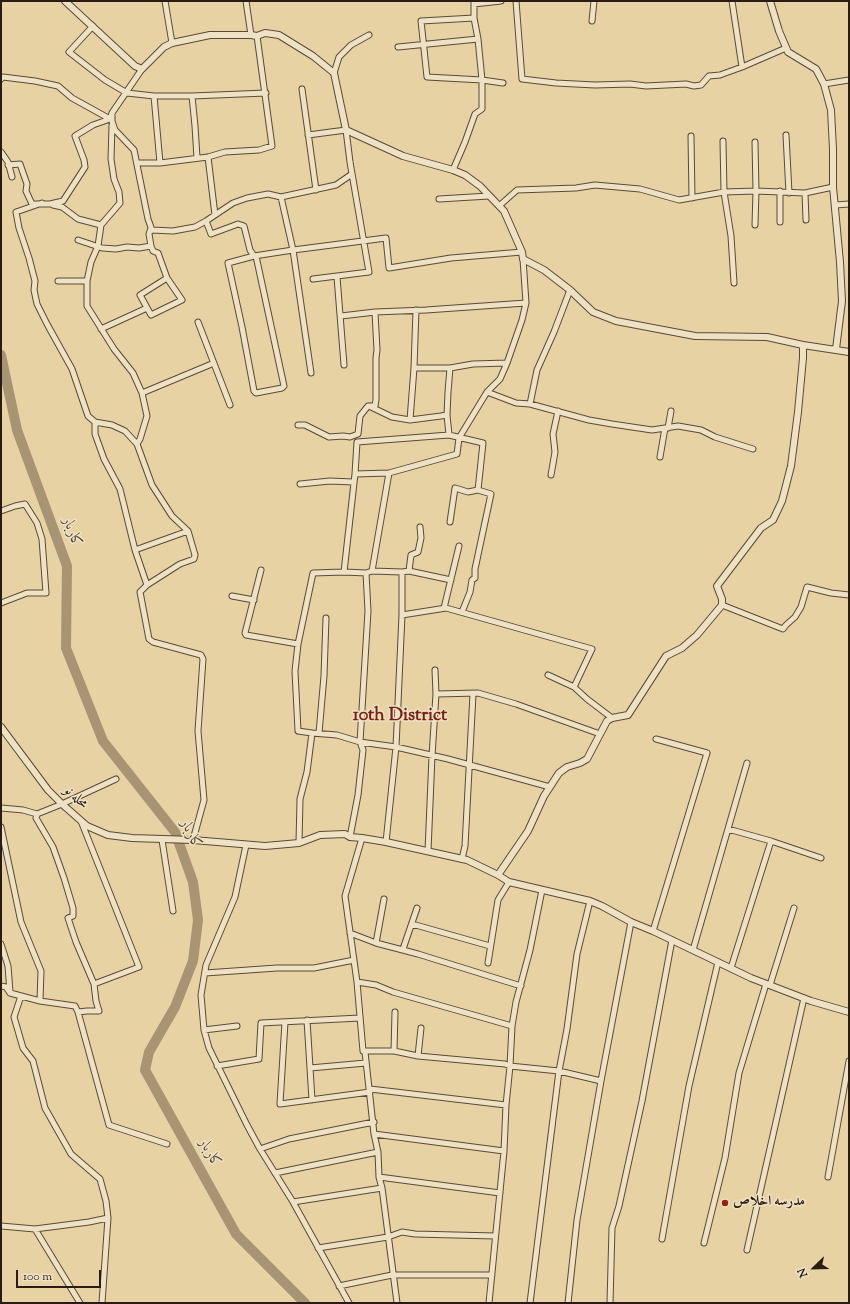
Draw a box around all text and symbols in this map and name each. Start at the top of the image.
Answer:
water label: کاربار [57,515,85,551]
district label: 10th District [353,706,447,728]
street label: محله نو [59,783,91,813]
water label: کاربار [175,817,205,853]
water label: کاربار [194,1136,224,1172]
place label: مدرسه اخلاص [733,1195,805,1211]
marker: مدرسه اخلاص [720,1198,730,1208]
north arrow [794,1248,834,1288]
scale bar [18,1262,103,1288]
text: N [794,1266,812,1280]
text: 100 m [23,1268,52,1286]

